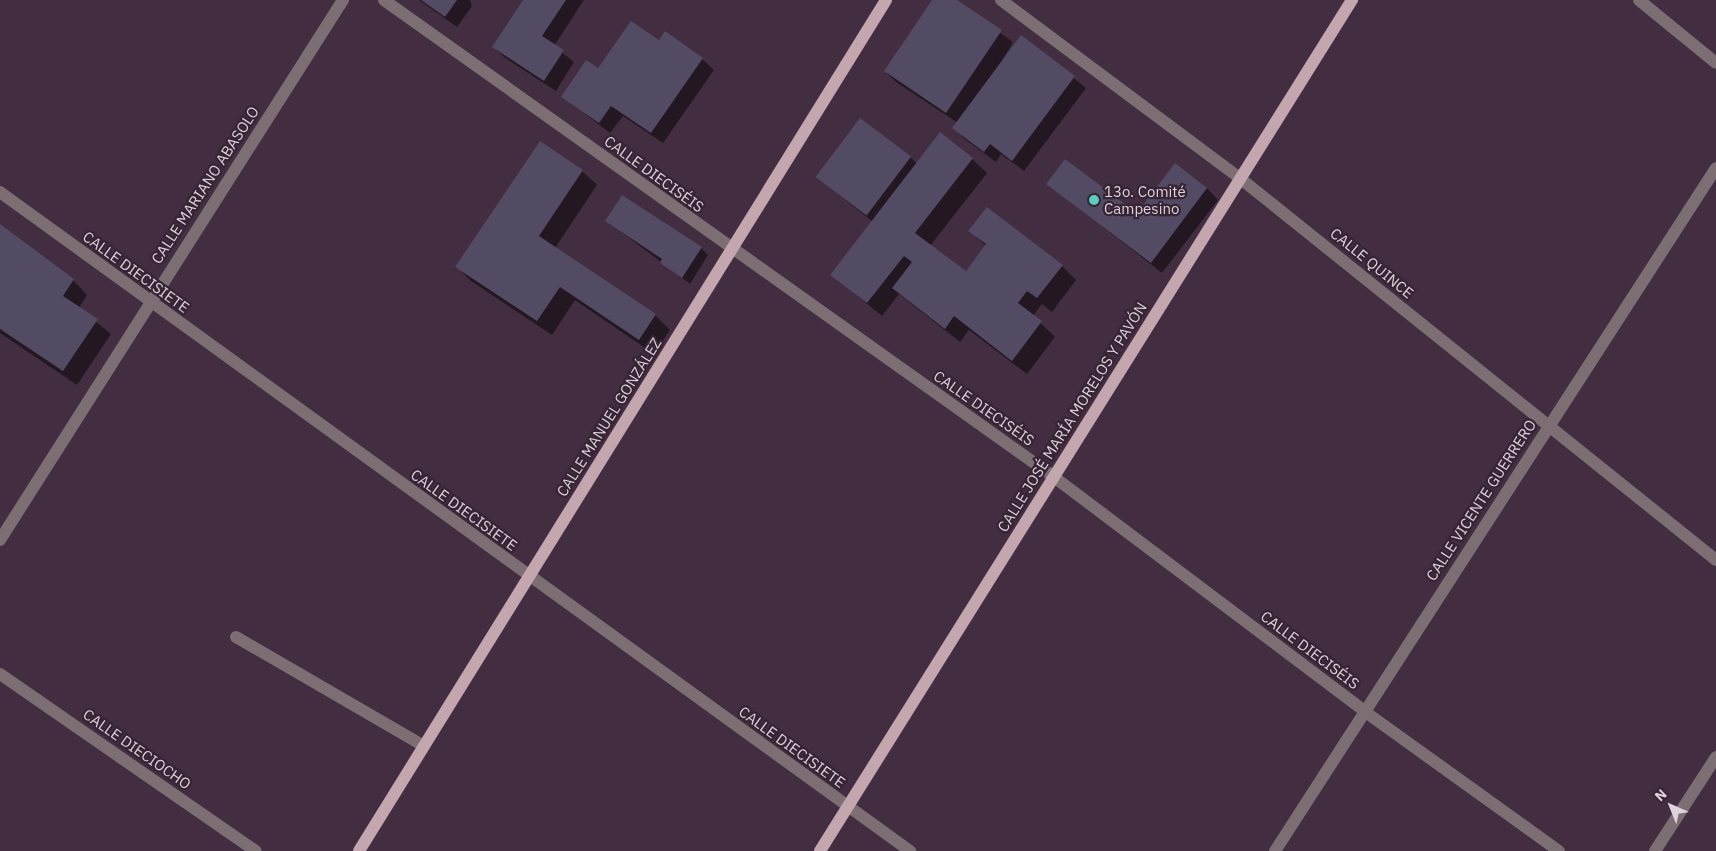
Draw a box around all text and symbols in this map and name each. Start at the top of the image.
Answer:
street label: CALLE MARIANO ABASOLO [147,103,263,267]
street label: CALLE DIECISÉIS [601,132,707,216]
place label: 13o. Comité Campesino [1104,182,1186,217]
marker: 13o. Comité Campesino [1088,194,1100,206]
street label: CALLE QUINCE [1327,224,1417,302]
street label: CALLE DIECISIETE [79,227,193,317]
street label: CALLE JOSÉ MARÍA MORELOS Y PAVÓN [994,299,1150,535]
street label: CALLE MANUEL GONZÁLEZ [553,334,665,500]
street label: CALLE DIECISÉIS [930,367,1038,449]
street label: CALLE VICENTE GUERRERO [1422,416,1540,584]
street label: CALLE DIECISIETE [407,465,521,555]
street label: CALLE DIECISÉIS [1257,607,1363,693]
street label: CALLE DIECISIETE [735,702,849,792]
street label: CALLE DIECIOCHO [80,705,194,793]
north arrow [1646,781,1696,831]
text: N [1651,785,1670,805]

